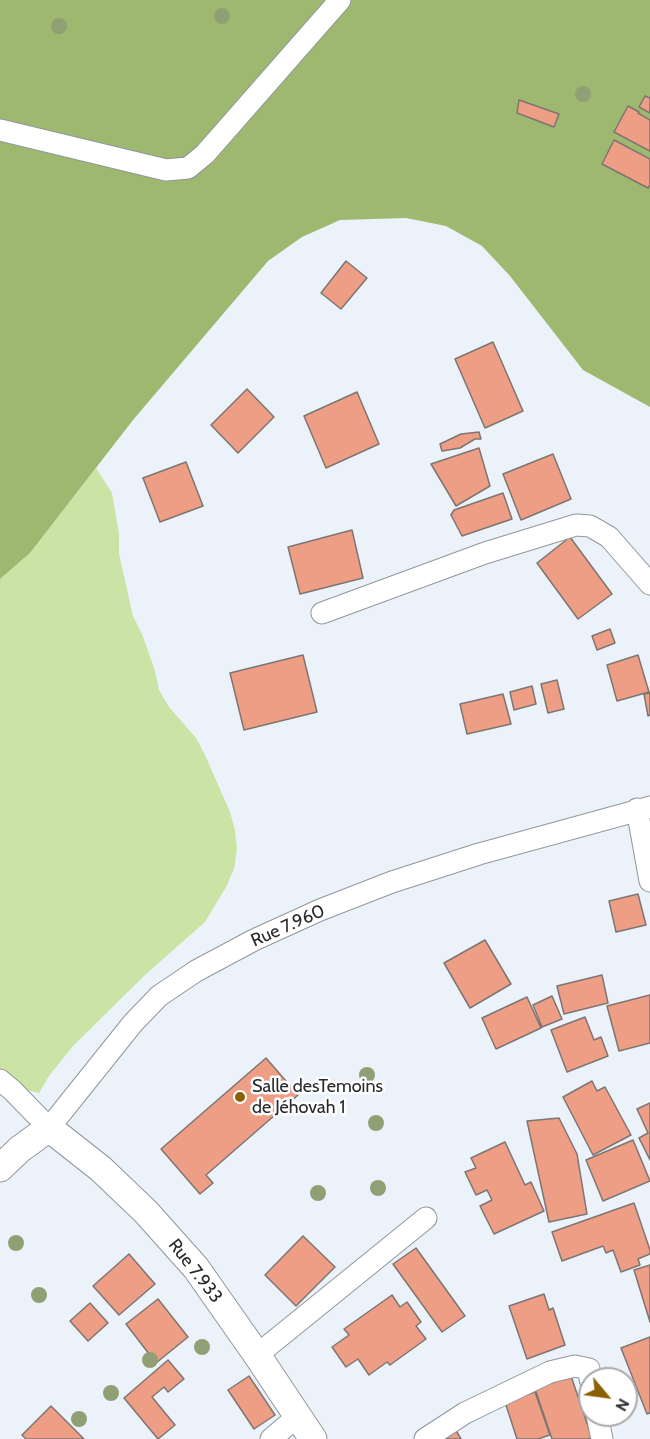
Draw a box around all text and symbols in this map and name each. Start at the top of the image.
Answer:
street label: Rue 7.960 [248,900,328,952]
place label: Salle desTemoins de Jéhovah 1 [252,1076,383,1118]
marker: Salle desTemoins de Jéhovah 1 [233,1090,247,1104]
street label: Rue 7.933 [163,1235,227,1307]
north arrow [578,1367,638,1427]
text: N [611,1395,633,1415]

